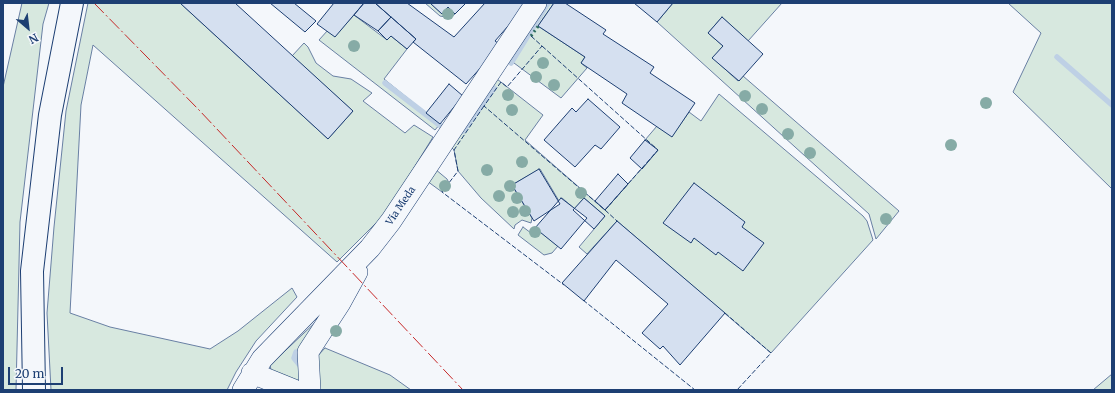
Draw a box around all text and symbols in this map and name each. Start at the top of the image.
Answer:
north arrow [8,8,48,48]
text: N [27,30,41,47]
street label: Via Meda [384,184,418,228]
scale bar [10,359,65,385]
text: 20 m [15,366,44,381]

